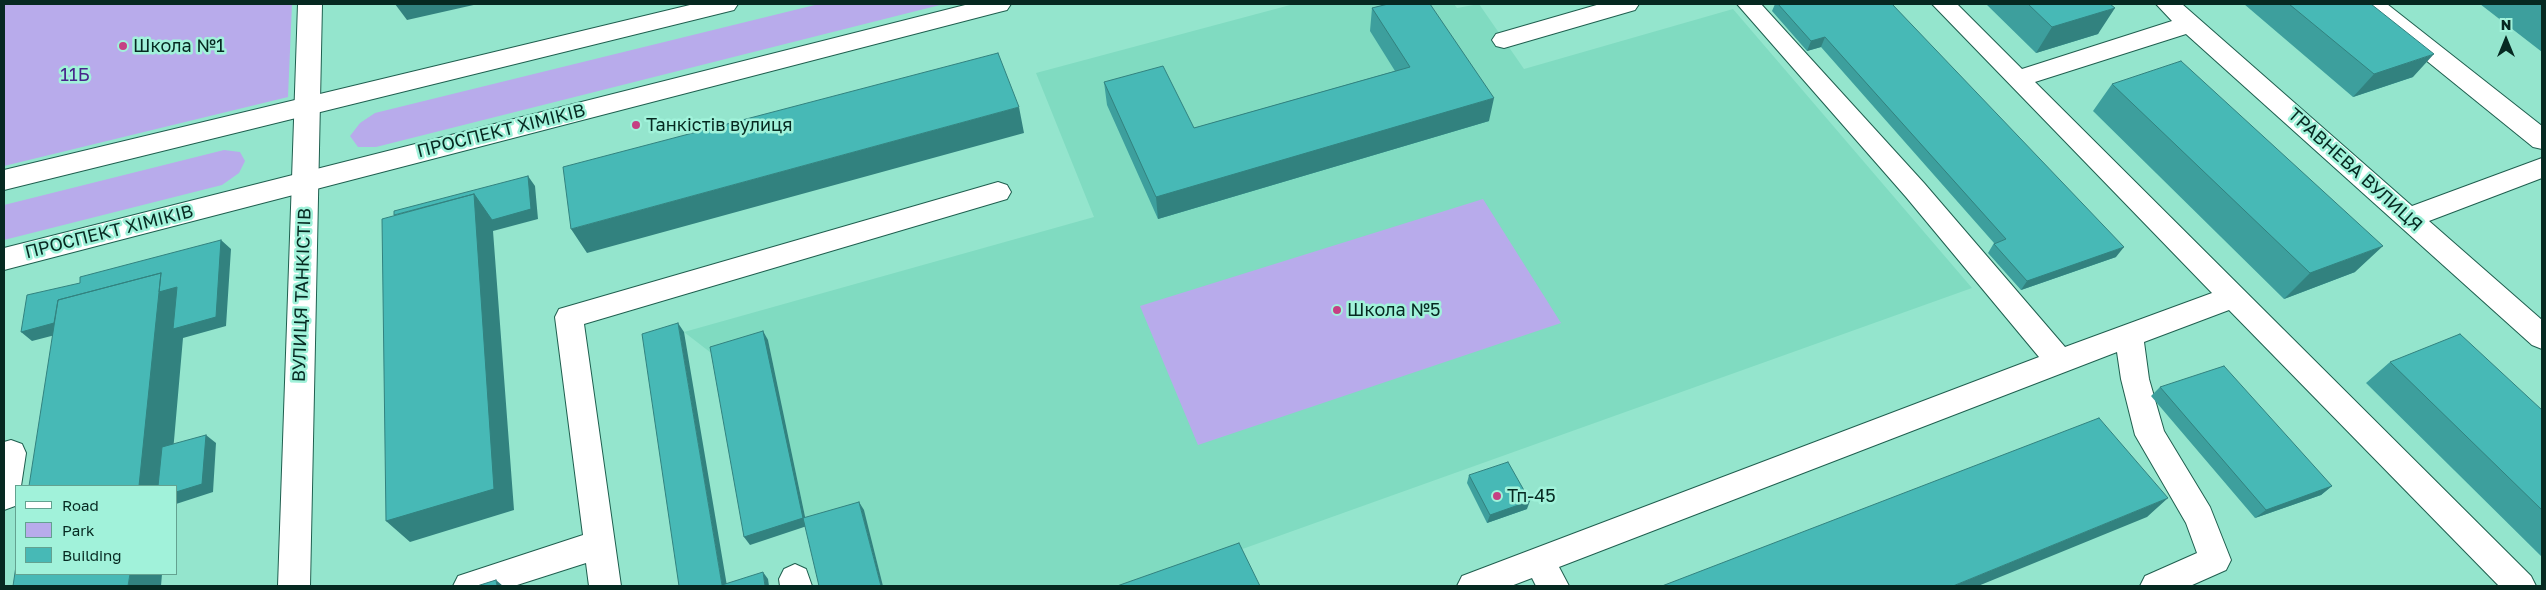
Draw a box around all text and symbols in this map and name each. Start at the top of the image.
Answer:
north arrow [2481,15,2531,65]
text: N [2501,16,2511,33]
place label: Школа №1 [133,35,225,57]
marker: Школа №1 [117,40,129,52]
park label: 11Б [60,64,90,86]
street label: ПРОСПЕКТ ХІМІКІВ [415,100,587,162]
street label: ТРАВНЕВА ВУЛИЦЯ [2283,104,2427,236]
place label: Танкістів вулиця [646,114,793,136]
marker: Танкістів вулиця [630,119,642,131]
street label: ПРОСПЕКТ ХІМІКІВ [23,201,195,263]
street label: ВУЛИЦЯ ТАНКІСТІВ [288,208,316,382]
place label: Школа №5 [1347,299,1440,321]
marker: Школа №5 [1331,304,1343,316]
legend [15,485,178,575]
place label: Тп-45 [1507,485,1556,507]
marker: Тп-45 [1491,490,1503,502]
text: Road [62,496,99,514]
text: Park [62,521,94,539]
text: Building [62,546,122,564]

